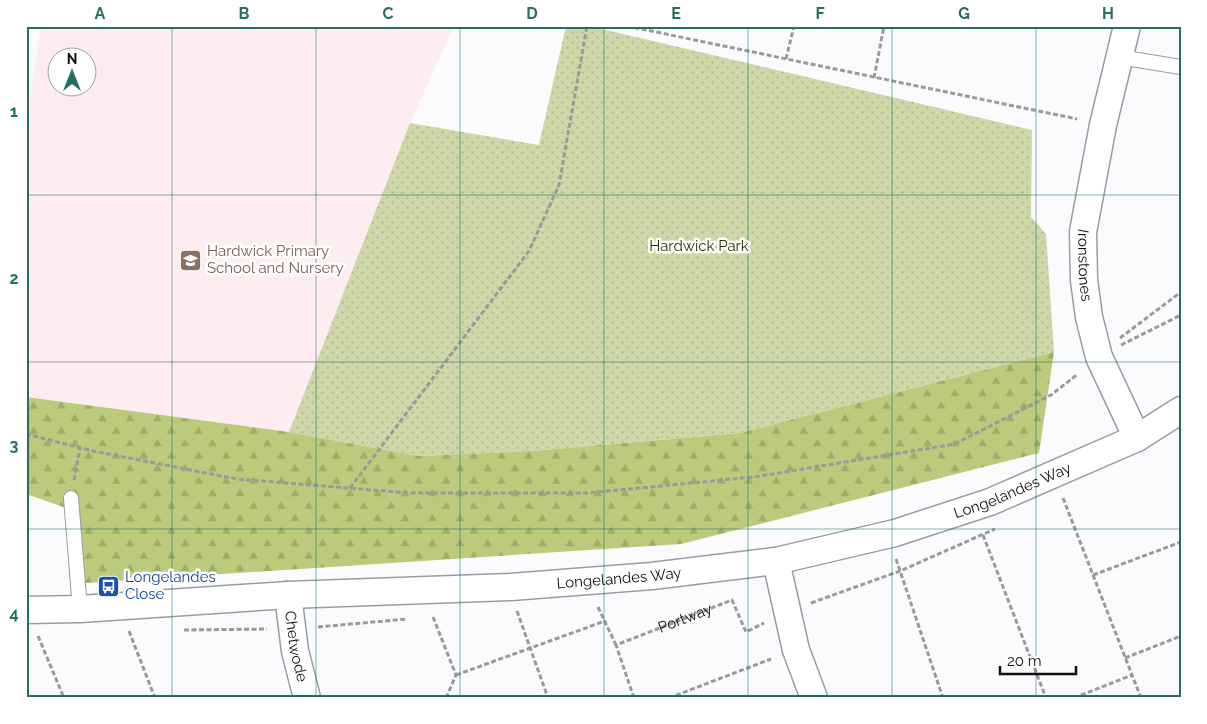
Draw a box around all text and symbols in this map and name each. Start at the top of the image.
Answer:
text: A [95,4,106,23]
text: B [239,4,250,23]
text: C [383,4,394,23]
text: D [526,4,538,23]
text: E [671,4,681,23]
text: F [815,4,825,23]
text: G [958,4,970,23]
text: H [1102,4,1114,23]
north arrow [48,48,98,98]
text: N [67,51,77,67]
text: 1 [10,102,18,121]
street label: Ironstones [1074,227,1096,302]
park label: Hardwick Park [649,237,749,255]
place label: Hardwick Primary School and Nursery [207,242,344,277]
school or university icon: Hardwick Primary School and Nursery [179,248,203,272]
text: 2 [9,269,19,288]
text: 3 [10,436,19,455]
street label: Longelandes Way [951,459,1074,522]
street label: Longelandes Way [556,564,682,592]
place label: Longelandes Close [125,568,216,603]
bus stop icon: Longelandes Close [97,574,121,598]
street label: Portway [655,600,715,637]
text: 4 [9,604,19,623]
street label: Chetwode [281,610,312,684]
scale bar [1000,644,1076,676]
text: 20 m [1007,652,1042,670]

